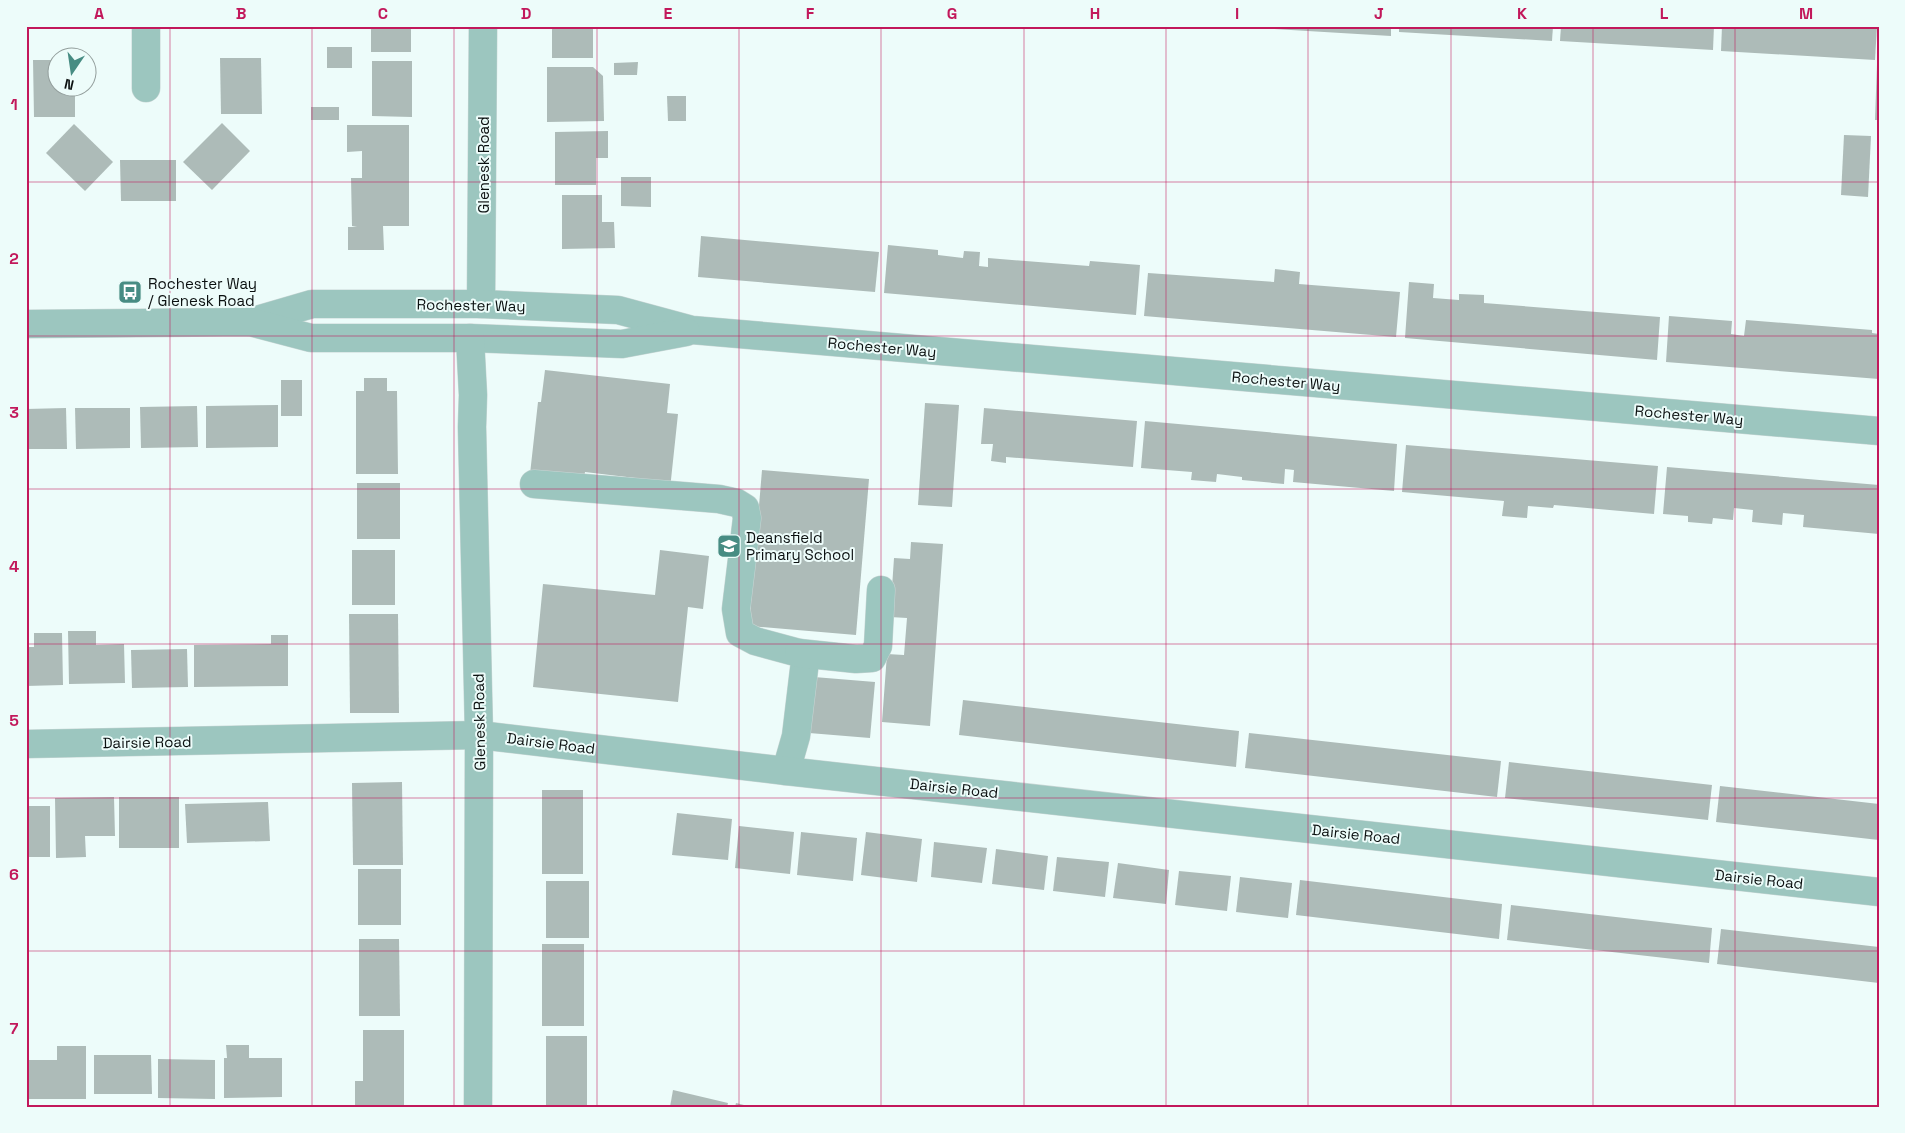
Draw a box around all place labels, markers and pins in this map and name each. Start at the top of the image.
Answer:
place label: Rochester Way / Glenesk Road [148,274,257,310]
bus stop icon: Rochester Way / Glenesk Road [117,279,143,305]
place label: Deansfield Primary School [746,528,854,564]
school or university icon: Deansfield Primary School [716,533,742,559]

